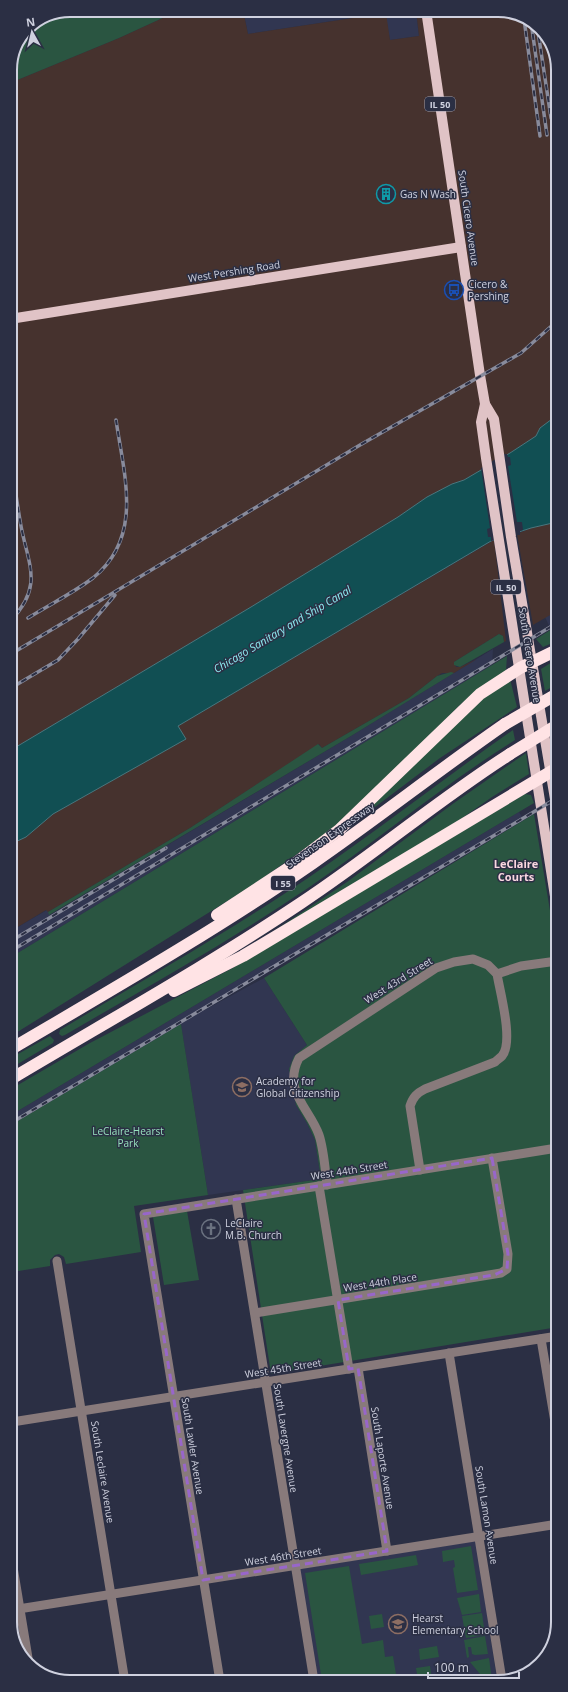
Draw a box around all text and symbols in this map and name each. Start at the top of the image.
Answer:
north arrow [12,12,52,52]
text: N [25,14,36,30]
road number: IL 50 [425,97,455,111]
street label: South Cicero Avenue [455,169,483,267]
building icon: Gas N Wash [375,183,397,205]
place label: Gas N Wash [400,187,456,201]
street label: West Pershing Road [187,257,281,285]
place label: Cicero & Pershing [468,277,509,303]
bus stop icon: Cicero & Pershing [443,279,465,301]
road number: IL 50 [491,580,521,594]
water label: Chicago Sanitary and Ship Canal [210,582,354,676]
street label: South Cicero Avenue [516,606,545,704]
street label: Stevenson Expressway [283,798,378,871]
district label: LeClaire Courts [494,856,539,884]
road number: I 55 [271,876,295,890]
street label: West 43rd Street [361,953,435,1007]
place label: Academy for Global Citizenship [256,1074,340,1100]
school or university icon: Academy for Global Citizenship [231,1076,253,1098]
park label: LeClaire-Hearst Park [92,1124,164,1150]
street label: West 44th Street [310,1157,389,1183]
place label: LeClaire M.B. Church [225,1216,282,1242]
church icon: LeClaire M.B. Church [200,1218,222,1240]
street label: West 44th Place [342,1269,418,1295]
street label: West 45th Street [244,1355,323,1381]
street label: South Lavergne Avenue [270,1383,302,1494]
street label: South Lawler Avenue [178,1396,208,1496]
street label: South Laporte Avenue [368,1406,398,1511]
street label: South Leclaire Avenue [88,1420,118,1524]
street label: South Lamon Avenue [472,1465,502,1566]
street label: West 46th Street [244,1543,323,1569]
place label: Hearst Elementary School [412,1611,498,1637]
school or university icon: Hearst Elementary School [387,1613,409,1635]
scale bar [428,1654,519,1680]
text: 100 m [434,1659,469,1676]

